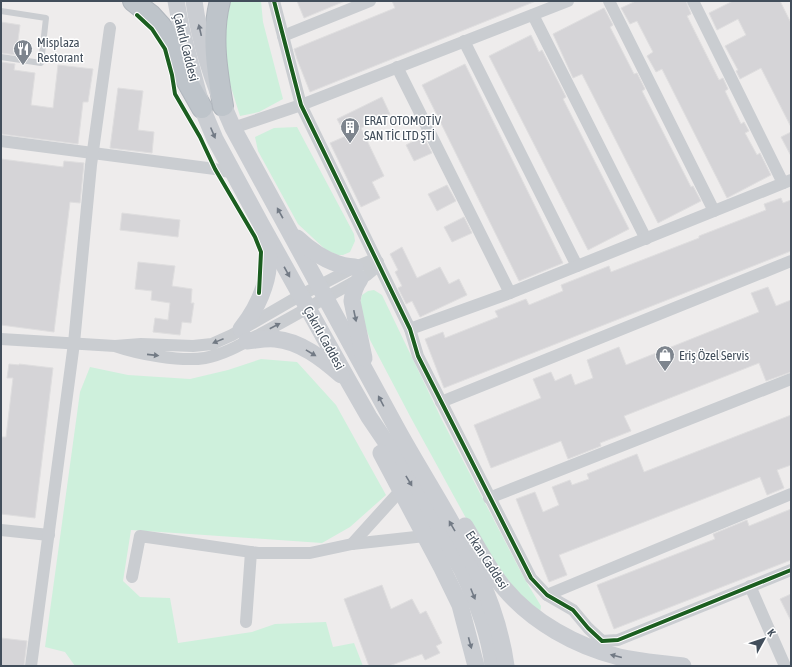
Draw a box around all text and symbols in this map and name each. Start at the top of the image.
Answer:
street label: Çakırlı Caddesi [170,11,202,83]
one-way arrow [197,24,203,36]
place label: Misplaza Restorant [37,35,84,65]
restaurant icon: Misplaza Restorant [12,38,34,66]
place label: ERAT OTOMOTİV SAN TİC LTD ŞTİ [364,113,442,143]
building icon: ERAT OTOMOTİV SAN TİC LTD ŞTİ [339,116,361,144]
one-way arrow [210,127,216,139]
one-way arrow [276,207,283,218]
one-way arrow [284,266,291,278]
street label: Çakırlı Caddesi [300,304,348,372]
one-way arrow [353,310,359,322]
one-way arrow [270,323,281,329]
one-way arrow [211,339,223,345]
shop icon: Eriş Özel Servis [654,344,676,372]
place label: Eriş Özel Servis [679,348,750,363]
one-way arrow [305,349,317,356]
one-way arrow [147,352,159,358]
one-way arrow [378,395,385,407]
one-way arrow [406,475,413,487]
one-way arrow [449,520,456,532]
street label: Erkan Caddesi [462,528,512,592]
one-way arrow [470,588,476,599]
north arrow [744,619,784,659]
text: K [765,627,778,639]
one-way arrow [467,638,473,650]
one-way arrow [610,653,622,659]

